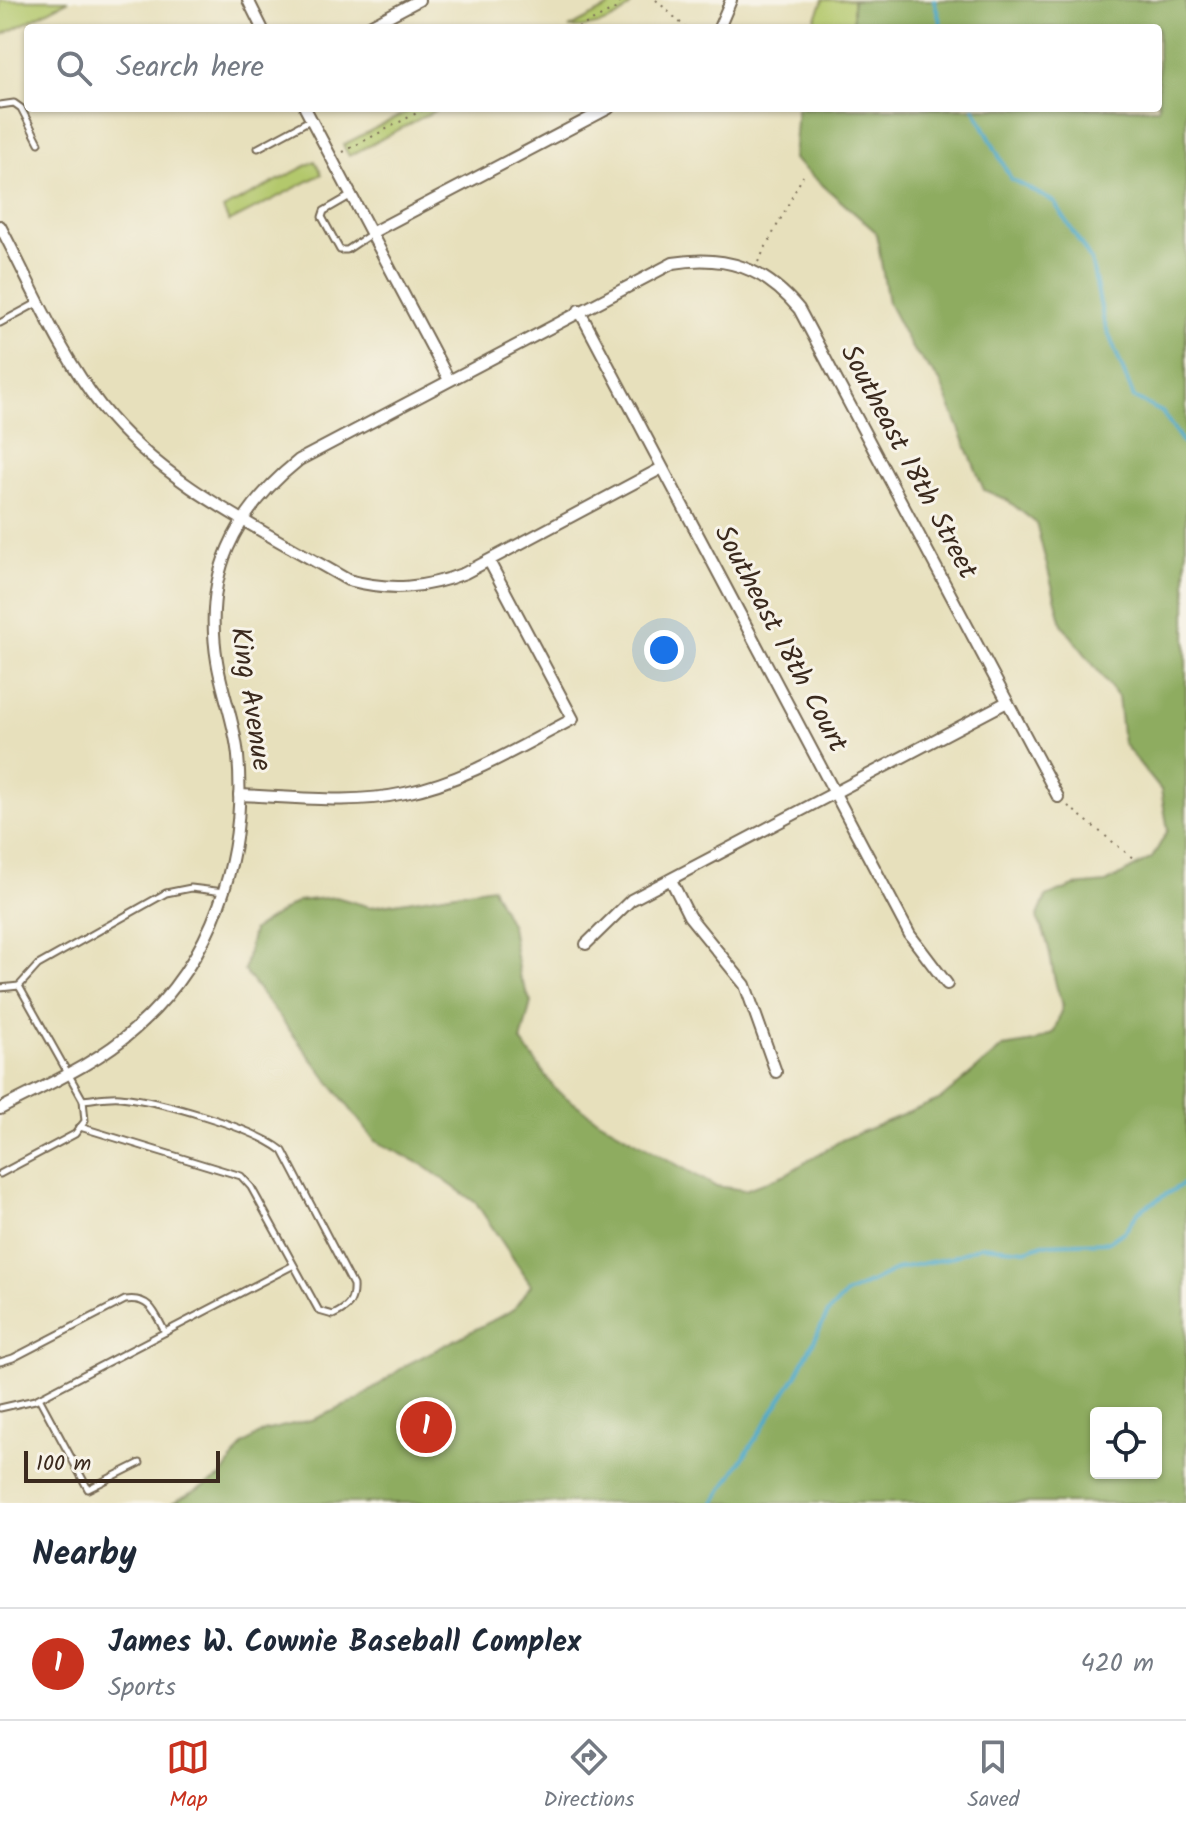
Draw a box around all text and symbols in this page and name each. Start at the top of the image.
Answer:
search box [24,24,1162,112]
text: Search here [116,44,264,92]
icon: search [52,46,96,90]
street label: Southeast 18th Street [827,337,990,589]
street label: Southeast 18th Court [701,517,860,762]
street label: King Avenue [216,624,284,775]
your location [644,630,684,670]
pin: 1 [400,1397,452,1457]
map controls [1090,1407,1162,1479]
button: locate [1090,1407,1162,1479]
scale bar [24,1447,220,1483]
text: 100 m [36,1447,91,1482]
text: Nearby [32,1528,137,1582]
text: James W. Cownie Baseball Complex [108,1619,581,1667]
text: 1 [54,1643,62,1685]
text: 420 m [1080,1643,1154,1685]
text: Sports [108,1667,176,1709]
tab: Map [166,1735,210,1818]
tab: Directions [543,1735,635,1818]
tab: Saved [967,1735,1020,1818]

